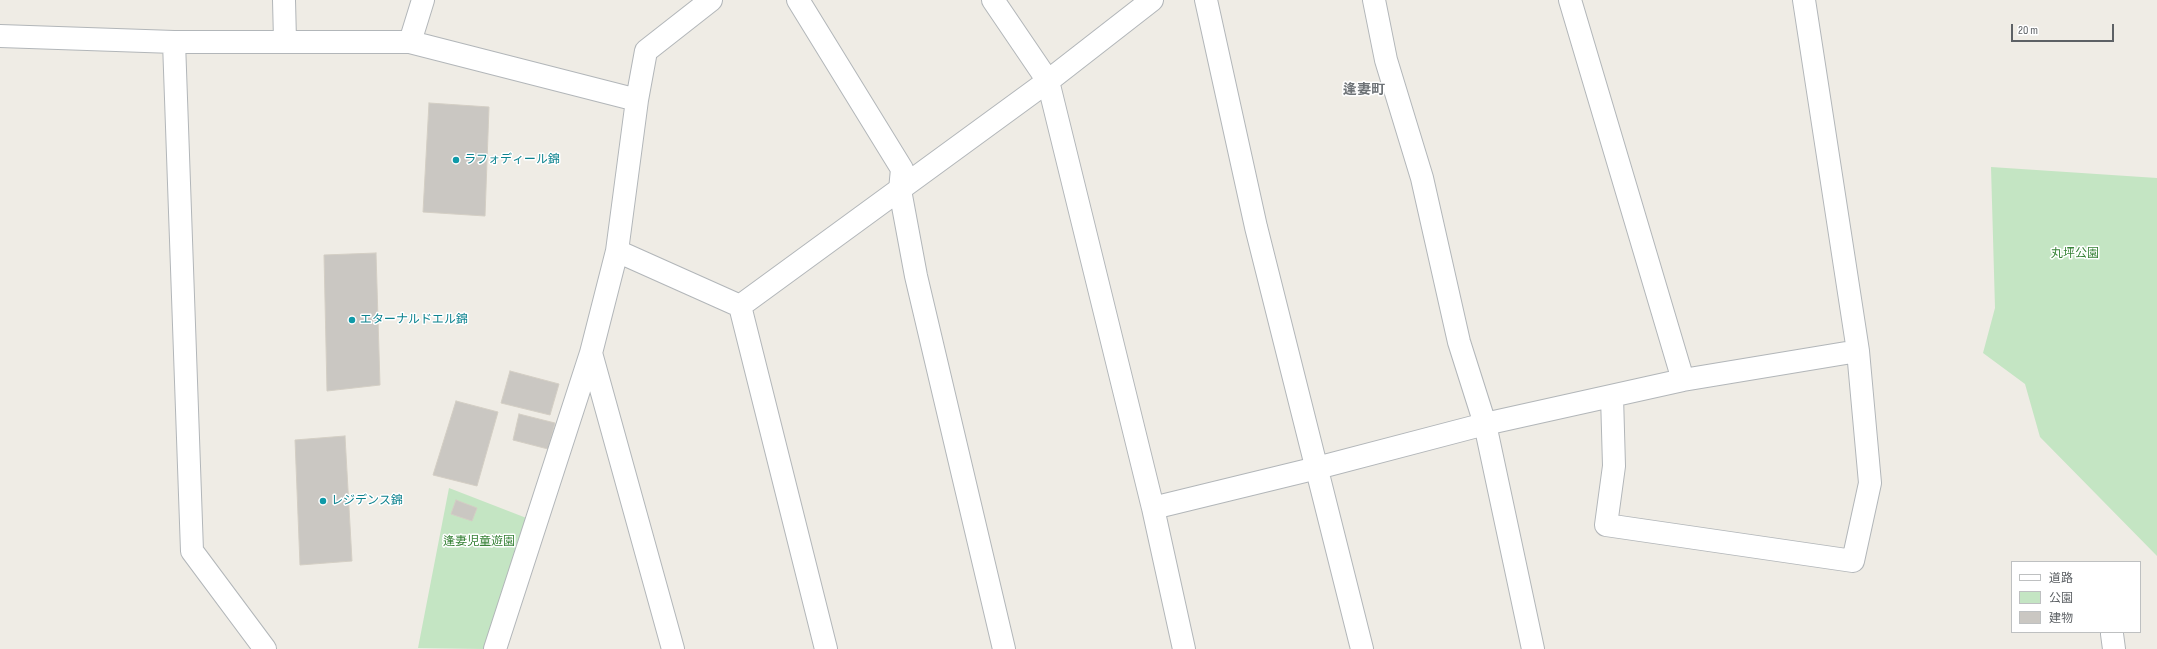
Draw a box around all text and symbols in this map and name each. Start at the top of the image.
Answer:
scale bar [2013,16,2116,42]
text: 20 m [2018,23,2038,38]
district label: 逢妻町 [1343,82,1385,98]
place label: ラフォディール錦 [464,153,560,167]
marker: ラフォディール錦 [451,155,461,165]
park label: 丸坪公園 [2051,247,2099,261]
place label: エターナルドエル錦 [360,313,468,327]
marker: エターナルドエル錦 [347,315,357,325]
place label: レジデンス錦 [331,494,403,508]
marker: レジデンス錦 [318,496,328,506]
park label: 逢妻児童遊園 [443,535,515,549]
legend [2011,561,2141,633]
text: 道路 [2049,571,2073,586]
text: 公園 [2049,591,2073,606]
text: 建物 [2049,611,2073,626]

